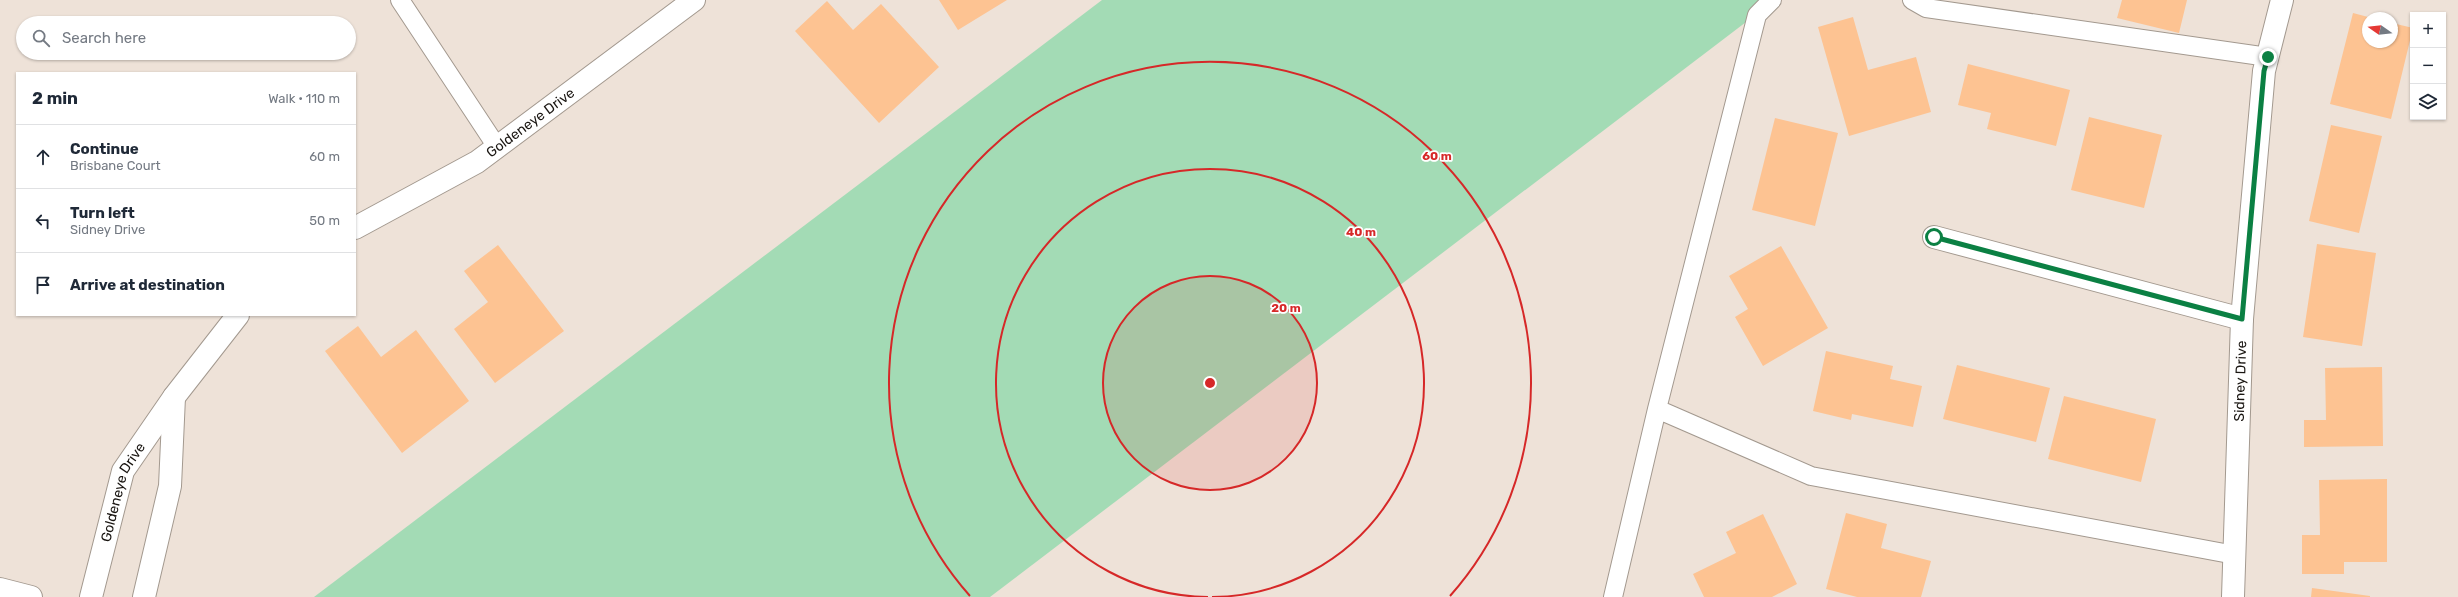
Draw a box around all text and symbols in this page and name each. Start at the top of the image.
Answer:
north arrow [2362,12,2398,48]
map controls [2410,12,2446,120]
button: + [2410,12,2446,48]
search box [16,16,356,60]
icon: search [30,27,52,49]
text: Search here [62,29,146,47]
route end [2259,48,2277,66]
button: − [2410,48,2446,84]
street label: Goldeneye Drive [483,84,578,161]
button: layers [2410,84,2446,120]
text: 2 min [32,88,78,108]
text: Walk · 110 m [268,91,340,106]
text: Continue [70,140,139,158]
icon: ahead [32,146,54,168]
text: 60 m [309,149,340,164]
text: 60 m [1422,149,1452,163]
text: Brisbane Court [70,158,161,173]
text: Turn left [70,204,135,222]
icon: left [32,210,54,232]
text: 50 m [309,213,340,228]
text: Sidney Drive [70,222,145,237]
text: 40 m [1346,225,1376,239]
route start [1925,228,1943,246]
icon: arrive [32,274,54,296]
text: Arrive at destination [70,276,225,294]
text: 20 m [1271,301,1301,315]
street label: Sidney Drive [2231,340,2250,422]
centre of rings [1203,376,1217,390]
street label: Goldeneye Drive [97,439,149,544]

